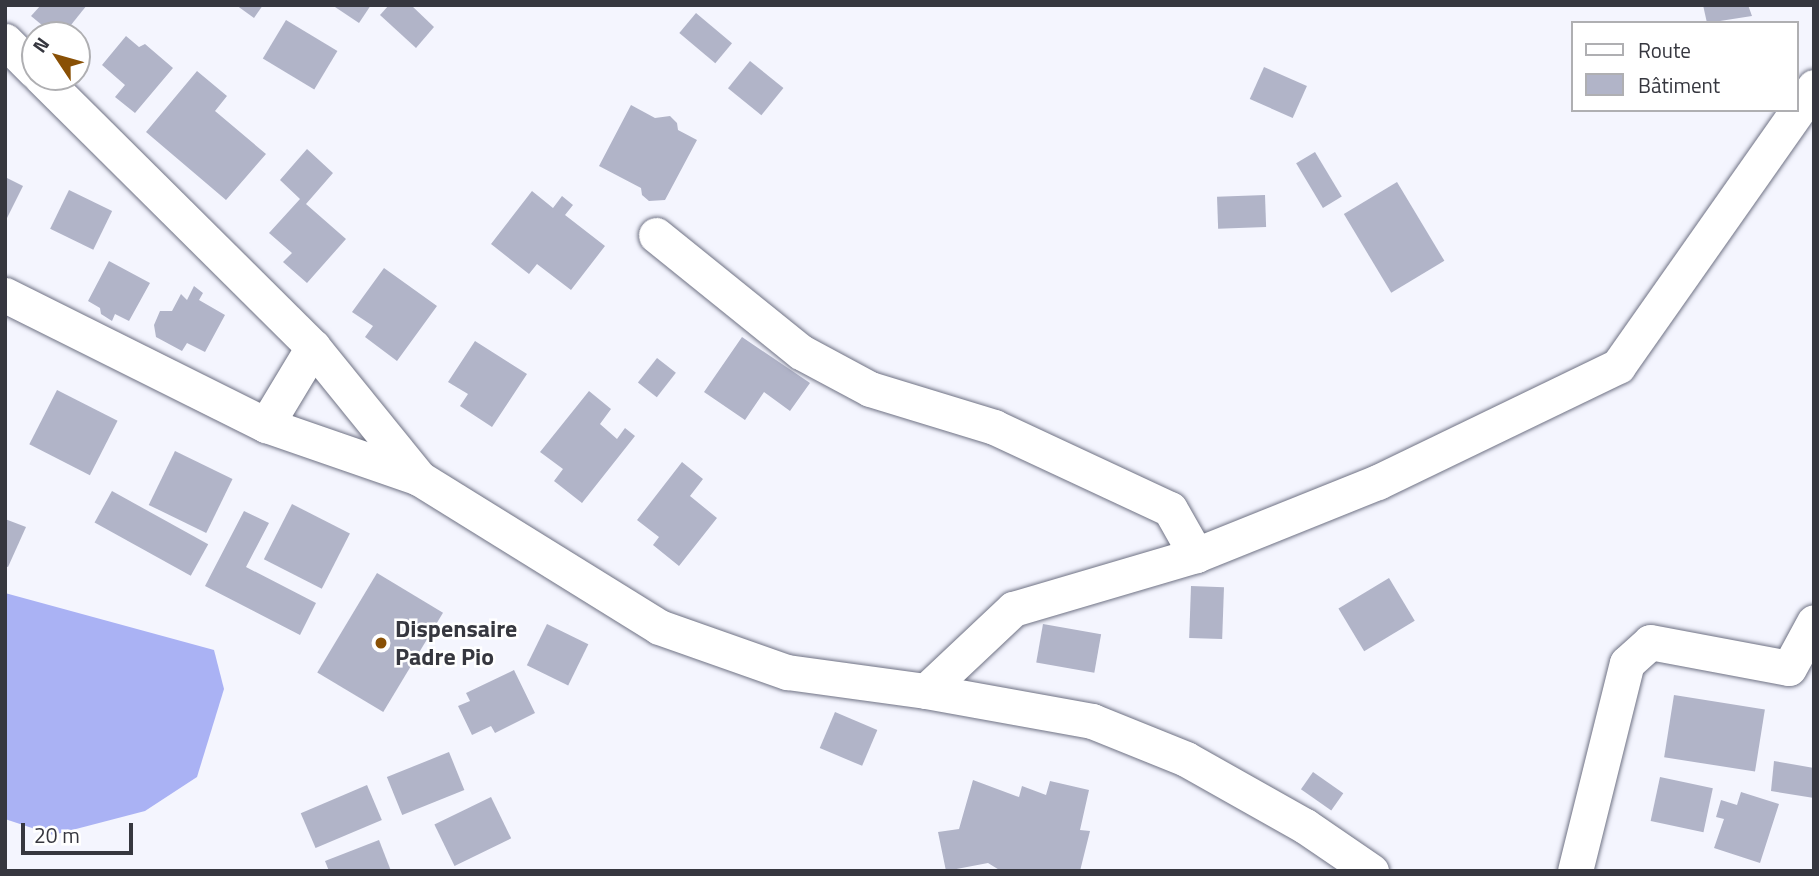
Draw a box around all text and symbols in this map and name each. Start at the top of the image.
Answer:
north arrow [21,21,91,91]
legend [1570,21,1798,112]
text: N [25,31,56,58]
text: Route [1638,34,1691,66]
text: Bâtiment [1638,69,1720,101]
place label: Dispensaire Padre Pio [395,615,517,671]
marker: Dispensaire Padre Pio [373,635,389,651]
scale bar [24,810,136,854]
text: 20 m [34,819,80,851]

